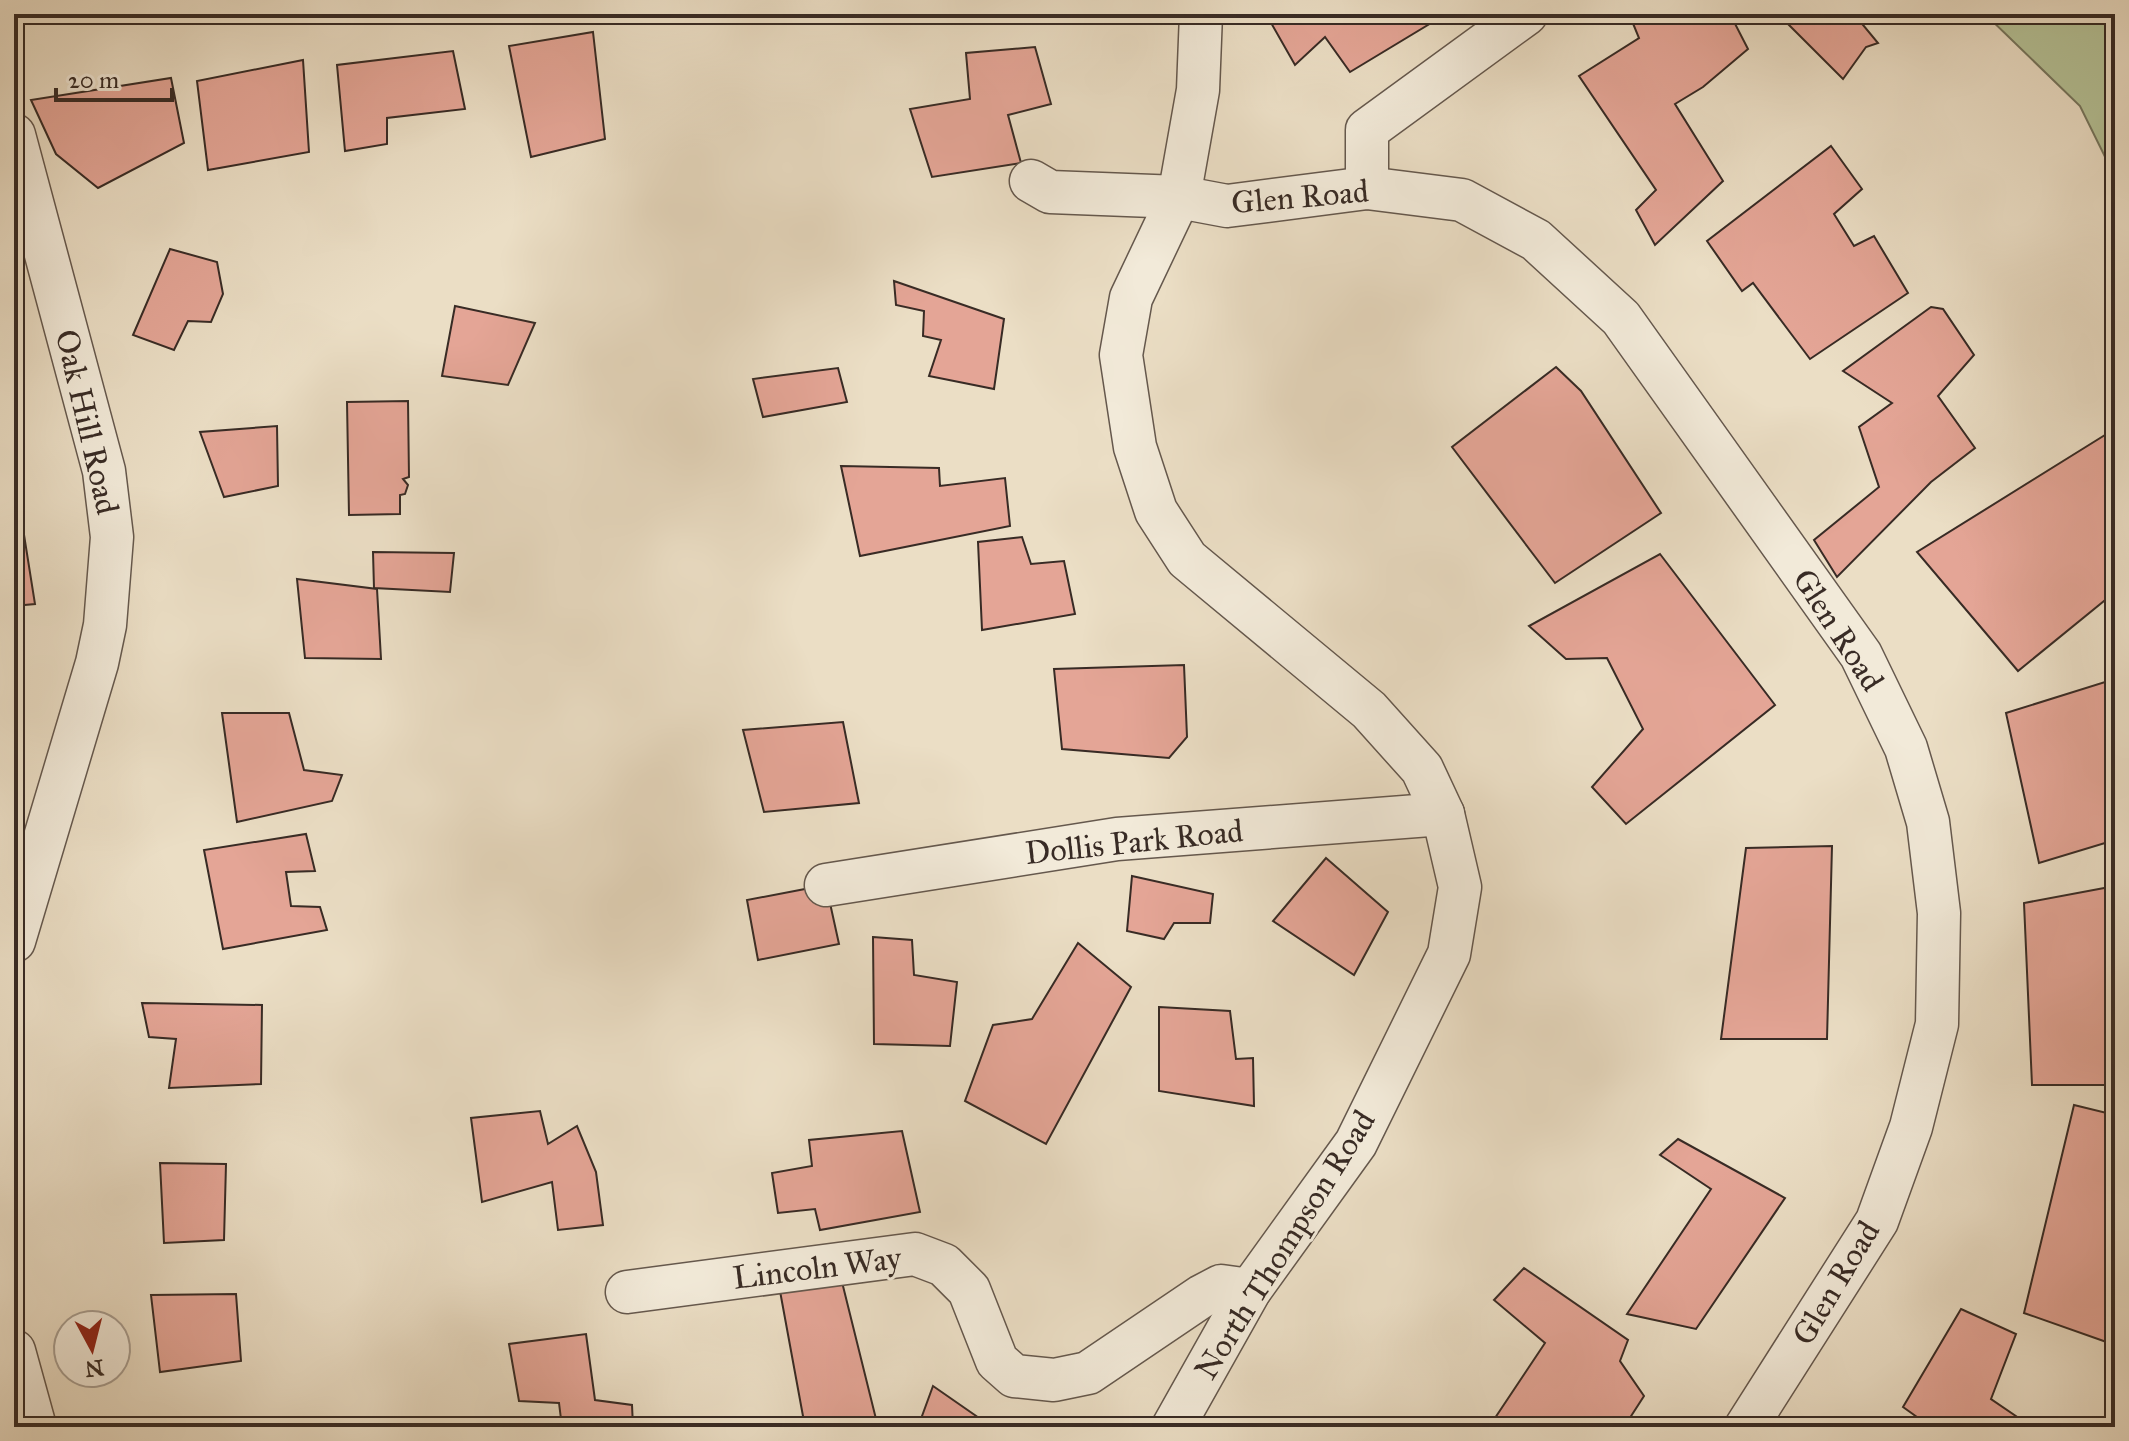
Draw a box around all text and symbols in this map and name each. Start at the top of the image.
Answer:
scale bar [56,52,172,102]
text: 20 m [68,65,119,95]
street label: Glen Road [1230,172,1370,222]
street label: Oak Hill Road [47,326,127,518]
street label: Glen Road [1784,562,1892,698]
street label: Dollis Park Road [1023,811,1245,873]
street label: North Thompson Road [1186,1103,1384,1387]
street label: Glen Road [1784,1214,1888,1352]
street label: Lincoln Way [731,1238,904,1298]
north arrow [52,1309,132,1389]
text: N [83,1354,105,1383]

